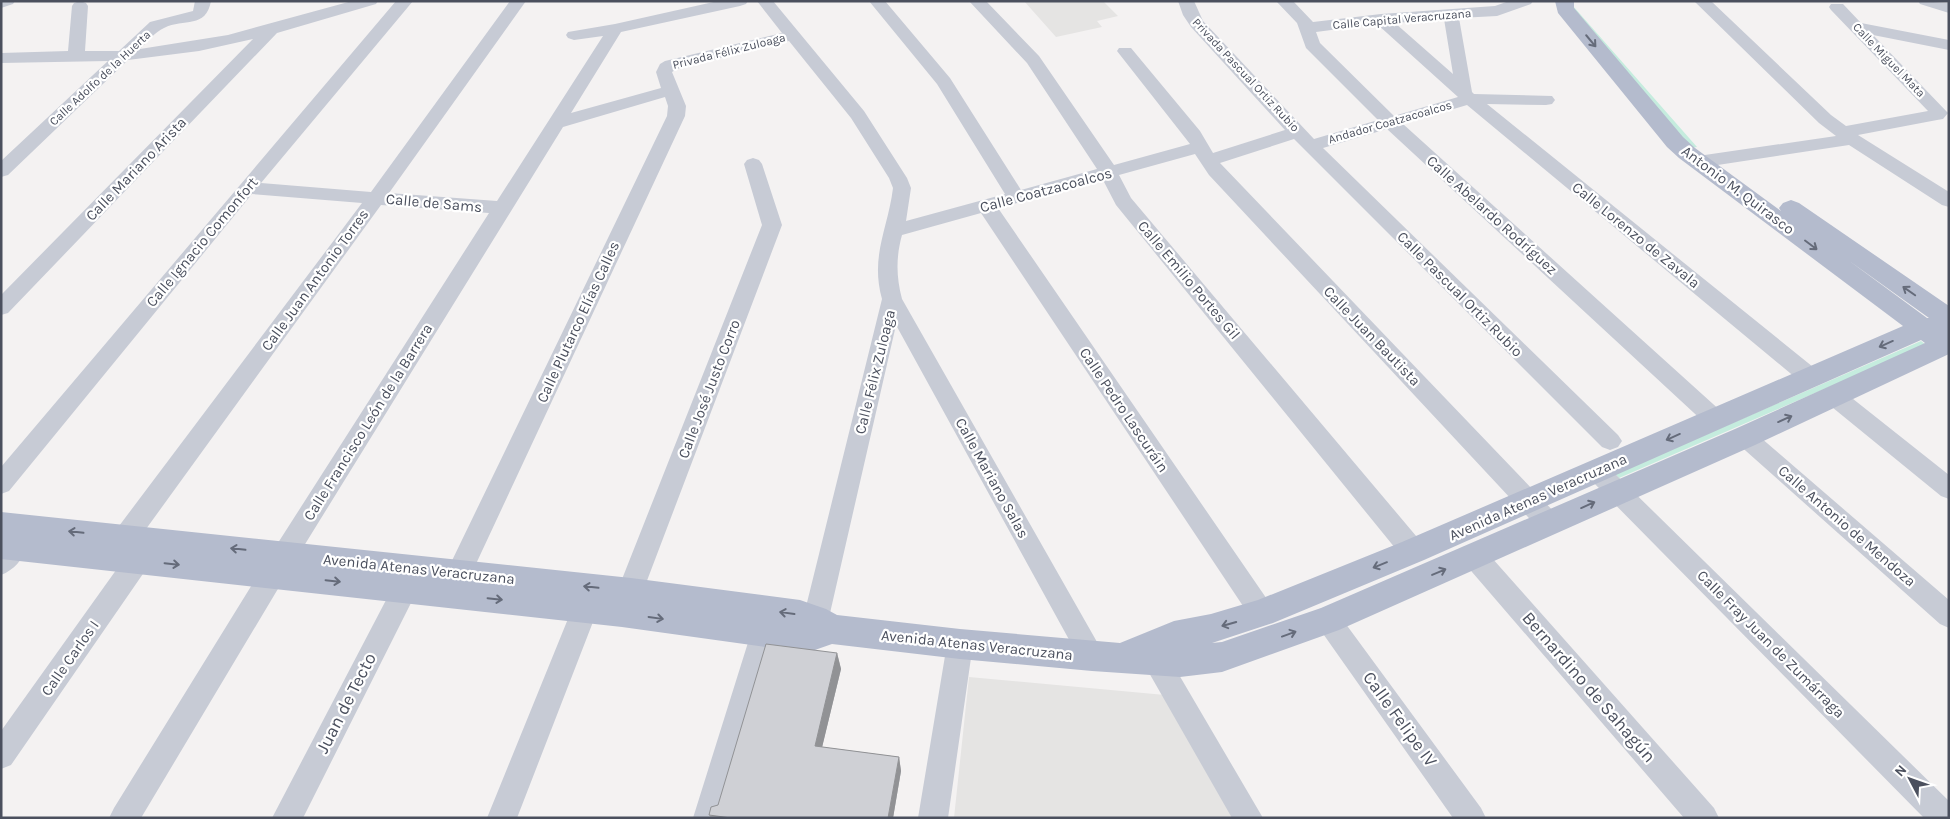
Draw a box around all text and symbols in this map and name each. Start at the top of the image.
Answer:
street label: Calle Capital Veracruzana [1332,6,1472,32]
street label: Privada Pascual Ortiz Rubio [1190,15,1302,135]
street label: Calle Miguel Mata [1850,20,1928,100]
street label: Calle Adolfo de la Huerta [47,28,153,128]
street label: Privada Félix Zuloaga [671,30,787,72]
one-way arrow [1585,34,1596,47]
street label: Andador Coatzacoalcos [1327,98,1453,146]
street label: Calle Mariano Arista [82,113,190,225]
street label: Antonio M. Quirasco [1678,142,1798,238]
street label: Calle Abelardo Rodríguez [1423,152,1561,278]
street label: Calle Coatzacoalcos [978,164,1114,216]
street label: Calle Ignacio Comonfort [142,173,262,311]
street label: Calle Lorenzo de Zavala [1569,178,1703,292]
street label: Calle de Sams [385,190,483,216]
street label: Calle Juan Antonio Torres [257,206,373,354]
street label: Calle Emilio Portes Gil [1134,217,1244,343]
street label: Calle Pascual Ortiz Rubio [1393,227,1527,361]
street label: Calle Plutarco Elías Calles [533,239,623,405]
one-way arrow [1804,240,1818,250]
street label: Calle Juan Bautista [1320,282,1424,390]
one-way arrow [1902,286,1916,296]
street label: Calle Félix Zuloaga [851,308,899,436]
street label: Calle José Justo Corro [674,317,744,461]
street label: Calle Francisco León de la Barrera [300,320,436,524]
one-way arrow [1879,340,1894,350]
street label: Calle Pedro Lascuráin [1076,344,1172,476]
one-way arrow [1777,414,1792,424]
street label: Calle Mariano Salas [951,415,1033,541]
one-way arrow [1666,433,1681,443]
street label: Avenida Atenas Veracruzana [1446,450,1630,544]
street label: Calle Antonio de Mendoza [1775,461,1919,591]
one-way arrow [1580,500,1595,510]
one-way arrow [69,528,85,537]
one-way arrow [230,544,246,554]
street label: Avenida Atenas Veracruzana [322,550,516,588]
one-way arrow [163,559,179,569]
one-way arrow [1373,561,1388,570]
street label: Calle Fray Juan de Zumárraga [1693,566,1849,722]
one-way arrow [1431,567,1446,576]
one-way arrow [325,576,341,586]
one-way arrow [583,582,599,592]
one-way arrow [486,594,502,604]
street label: Bernardino de Sahagún [1517,607,1661,767]
one-way arrow [779,608,795,618]
one-way arrow [648,613,664,623]
street label: Calle Carlos I [37,617,103,699]
one-way arrow [1221,620,1237,630]
street label: Avenida Atenas Veracruzana [880,626,1074,664]
one-way arrow [1281,629,1297,638]
street label: Juan de Tecto [311,649,381,757]
street label: Calle Felipe IV [1358,667,1442,771]
north arrow [1885,754,1935,804]
text: N [1891,761,1910,780]

